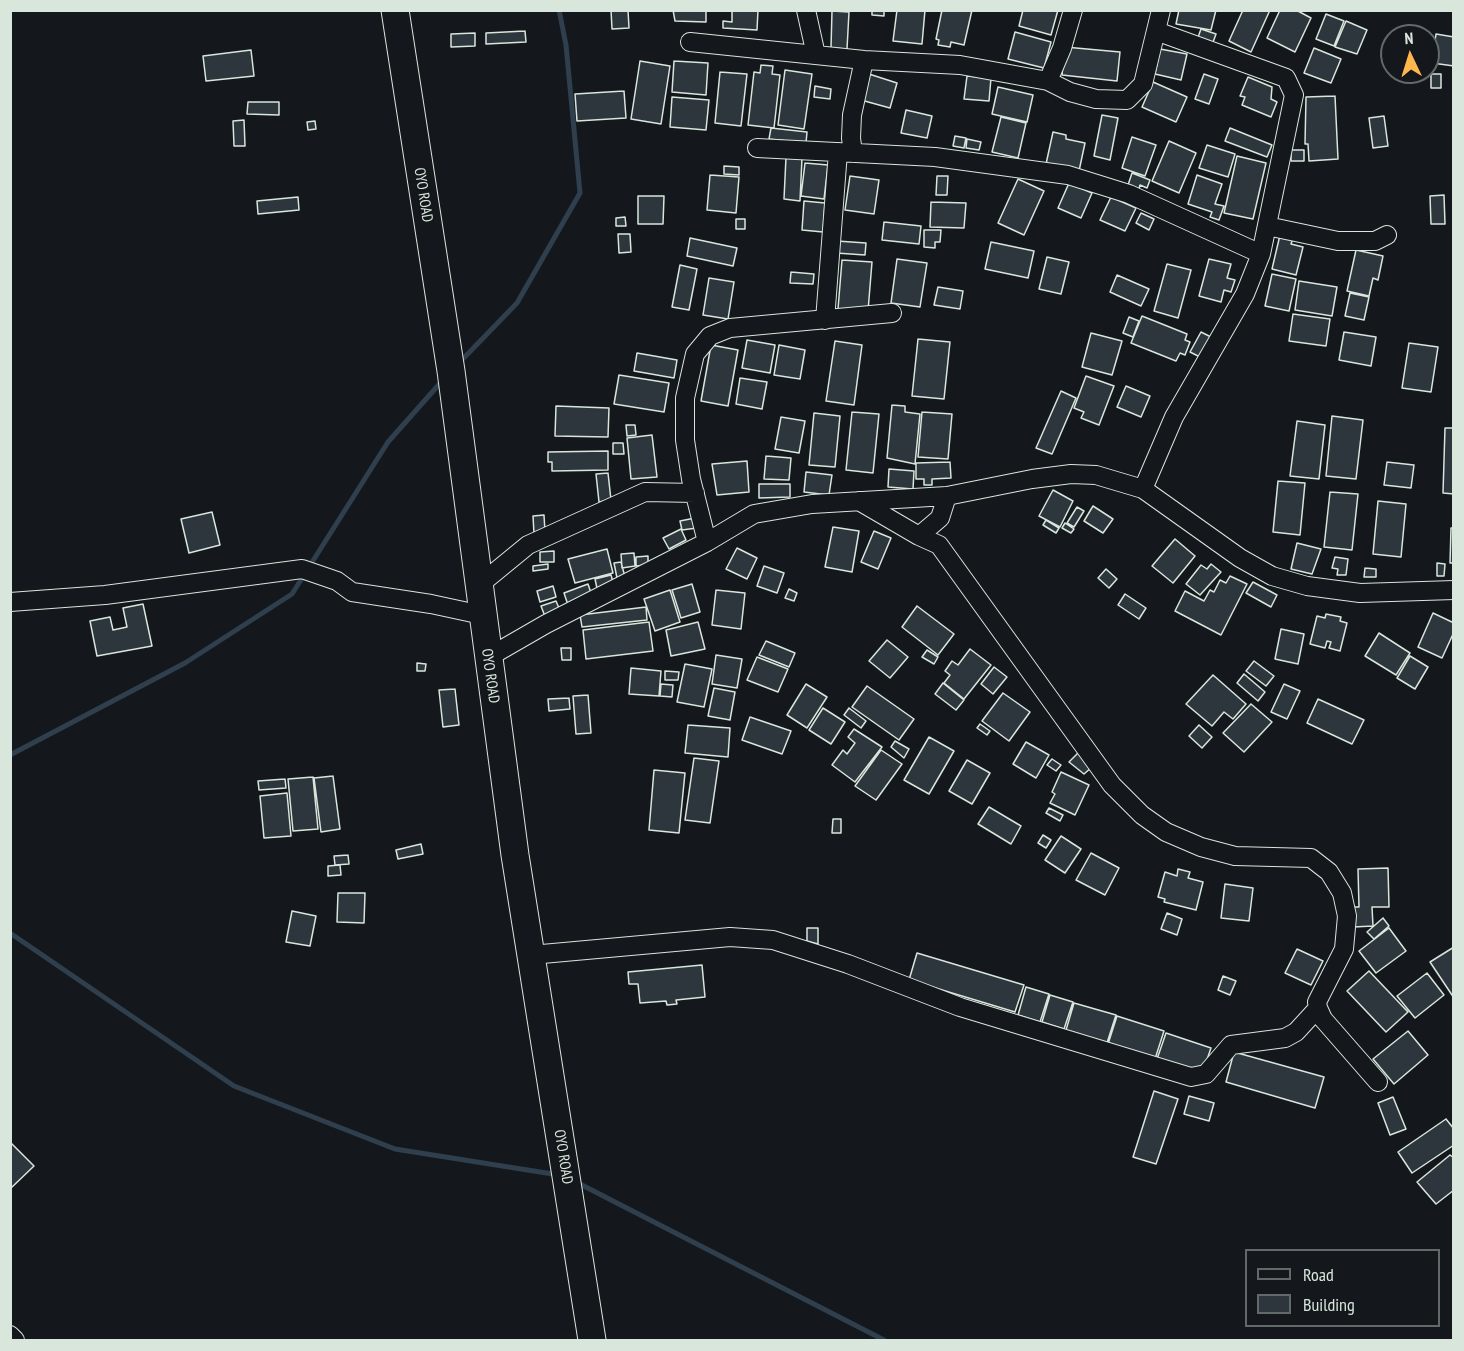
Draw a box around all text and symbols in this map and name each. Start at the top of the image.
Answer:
north arrow [1380,24,1440,84]
text: N [1404,28,1414,48]
street label: OYO ROAD [410,166,436,224]
street label: OYO ROAD [477,647,503,705]
street label: OYO ROAD [550,1128,576,1186]
legend [1245,1249,1440,1327]
text: Road [1303,1263,1334,1286]
text: Building [1303,1293,1355,1316]

